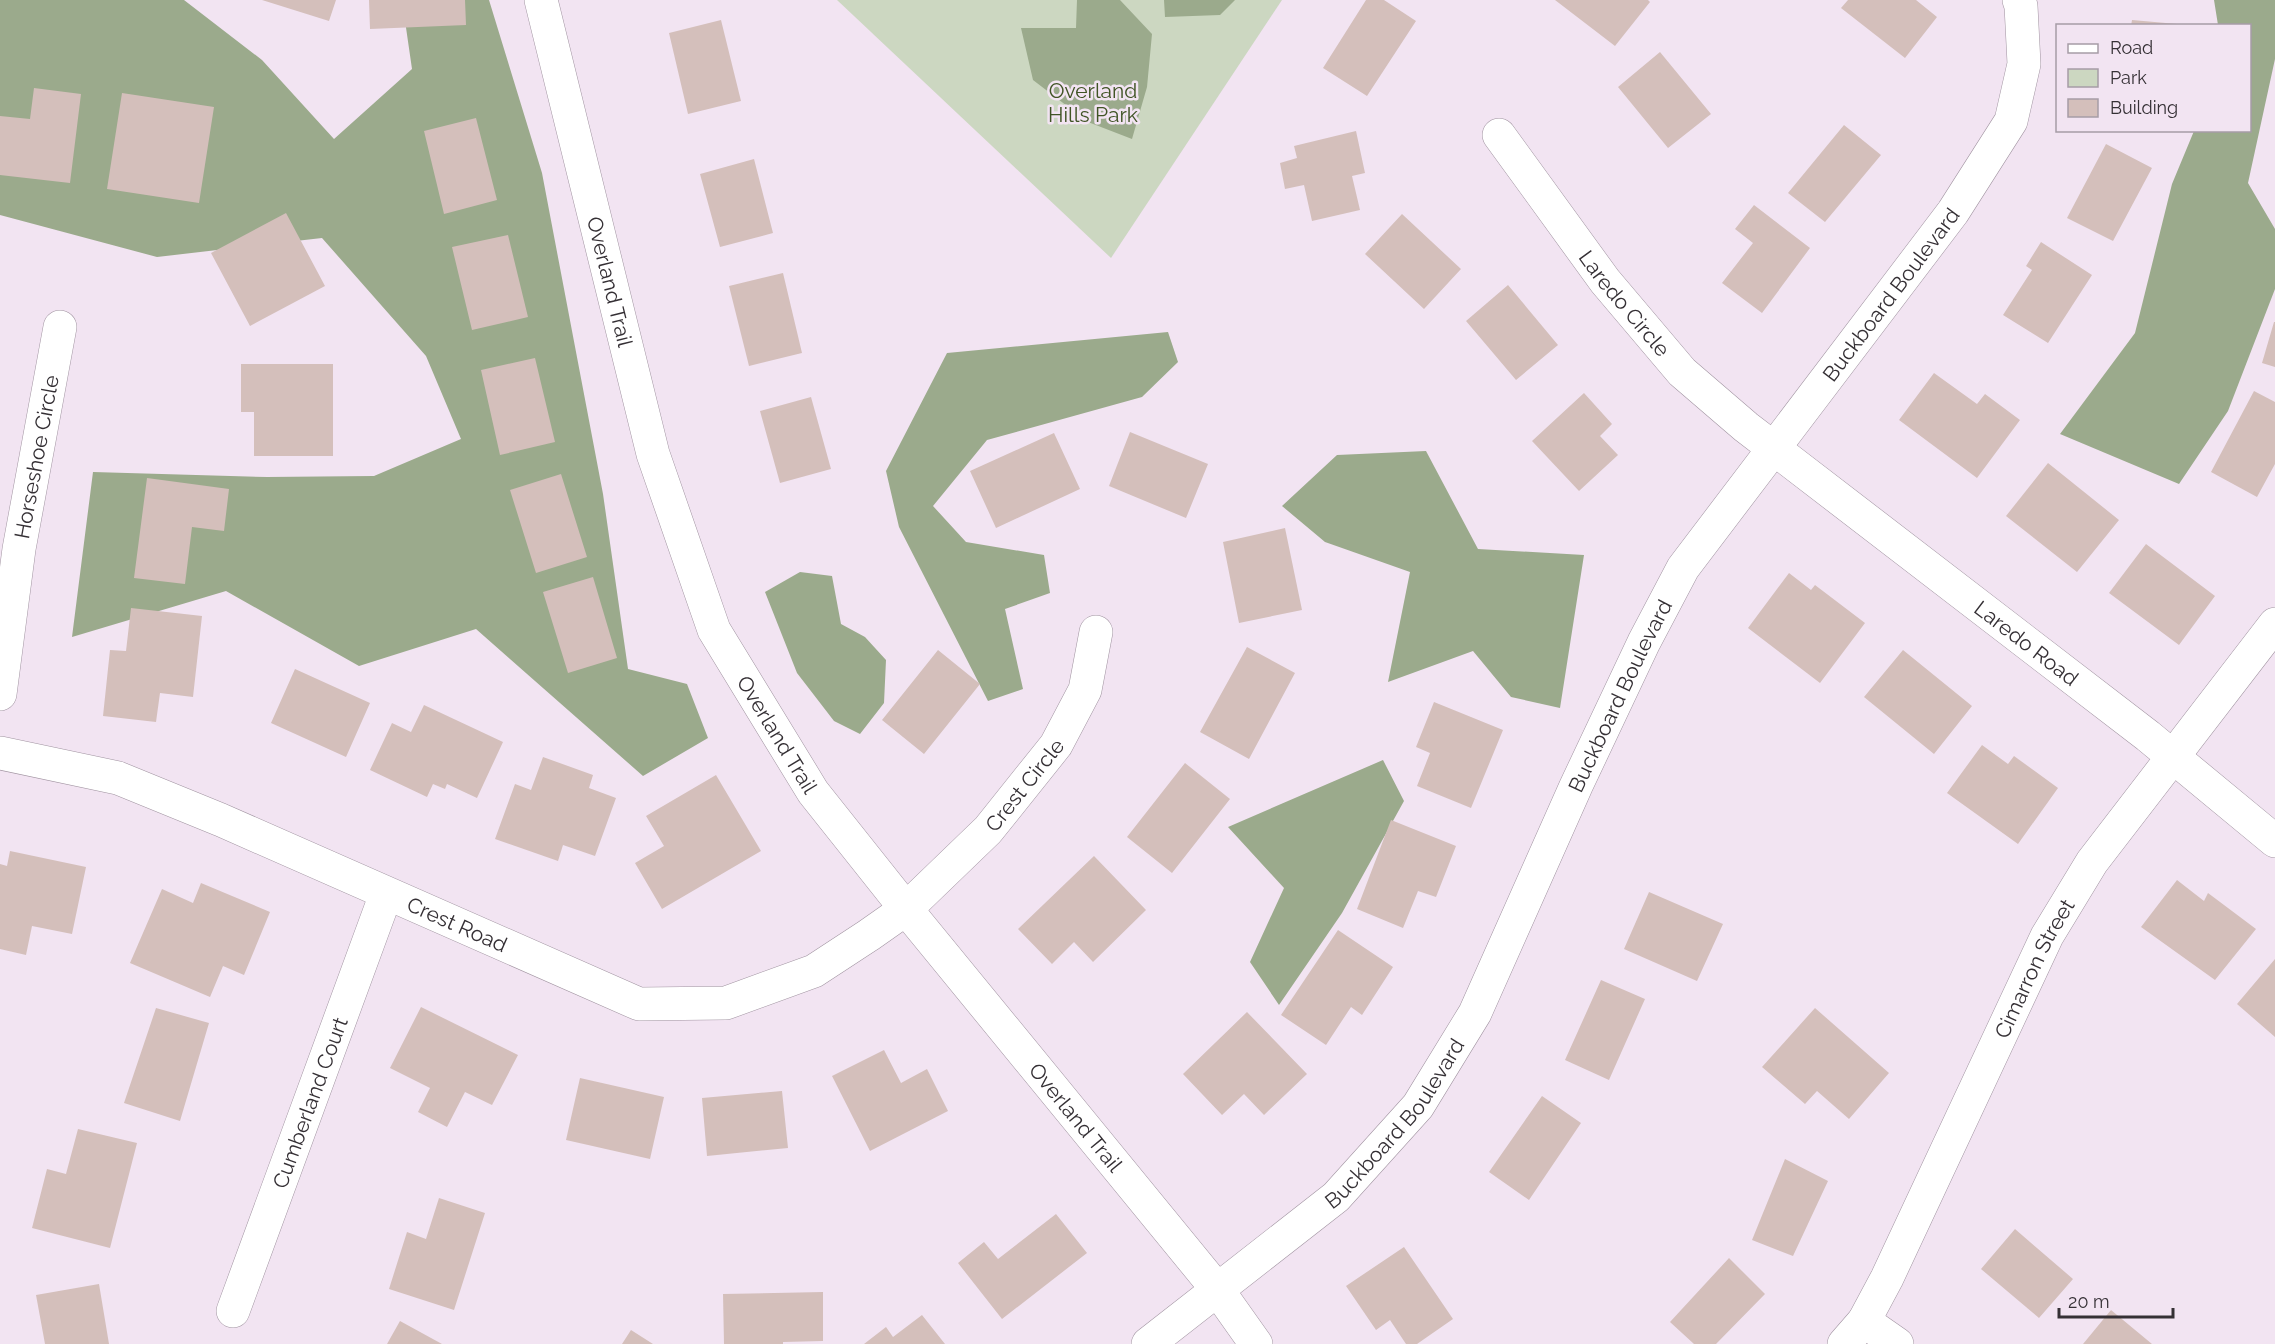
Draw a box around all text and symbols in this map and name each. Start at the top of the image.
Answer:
legend [2056,24,2251,132]
text: Road [2110,37,2153,58]
text: Park [2110,67,2147,88]
park label: Overland Hills Park [1048,78,1138,127]
text: Building [2110,97,2178,118]
street label: Buckboard Boulevard [1817,203,1964,386]
street label: Overland Trail [582,214,639,350]
street label: Laredo Circle [1574,245,1676,361]
street label: Horseshoe Circle [9,373,63,541]
street label: Buckboard Boulevard [1563,595,1677,796]
street label: Laredo Road [1970,595,2084,691]
street label: Overland Trail [732,671,823,798]
street label: Crest Circle [979,733,1069,836]
street label: Crest Road [403,891,511,957]
street label: Cimarron Street [1989,894,2079,1042]
street label: Cumberland Court [267,1014,352,1192]
street label: Buckboard Boulevard [1320,1034,1469,1214]
street label: Overland Trail [1024,1057,1128,1177]
scale bar [2059,1281,2173,1319]
text: 20 m [2068,1291,2110,1312]

